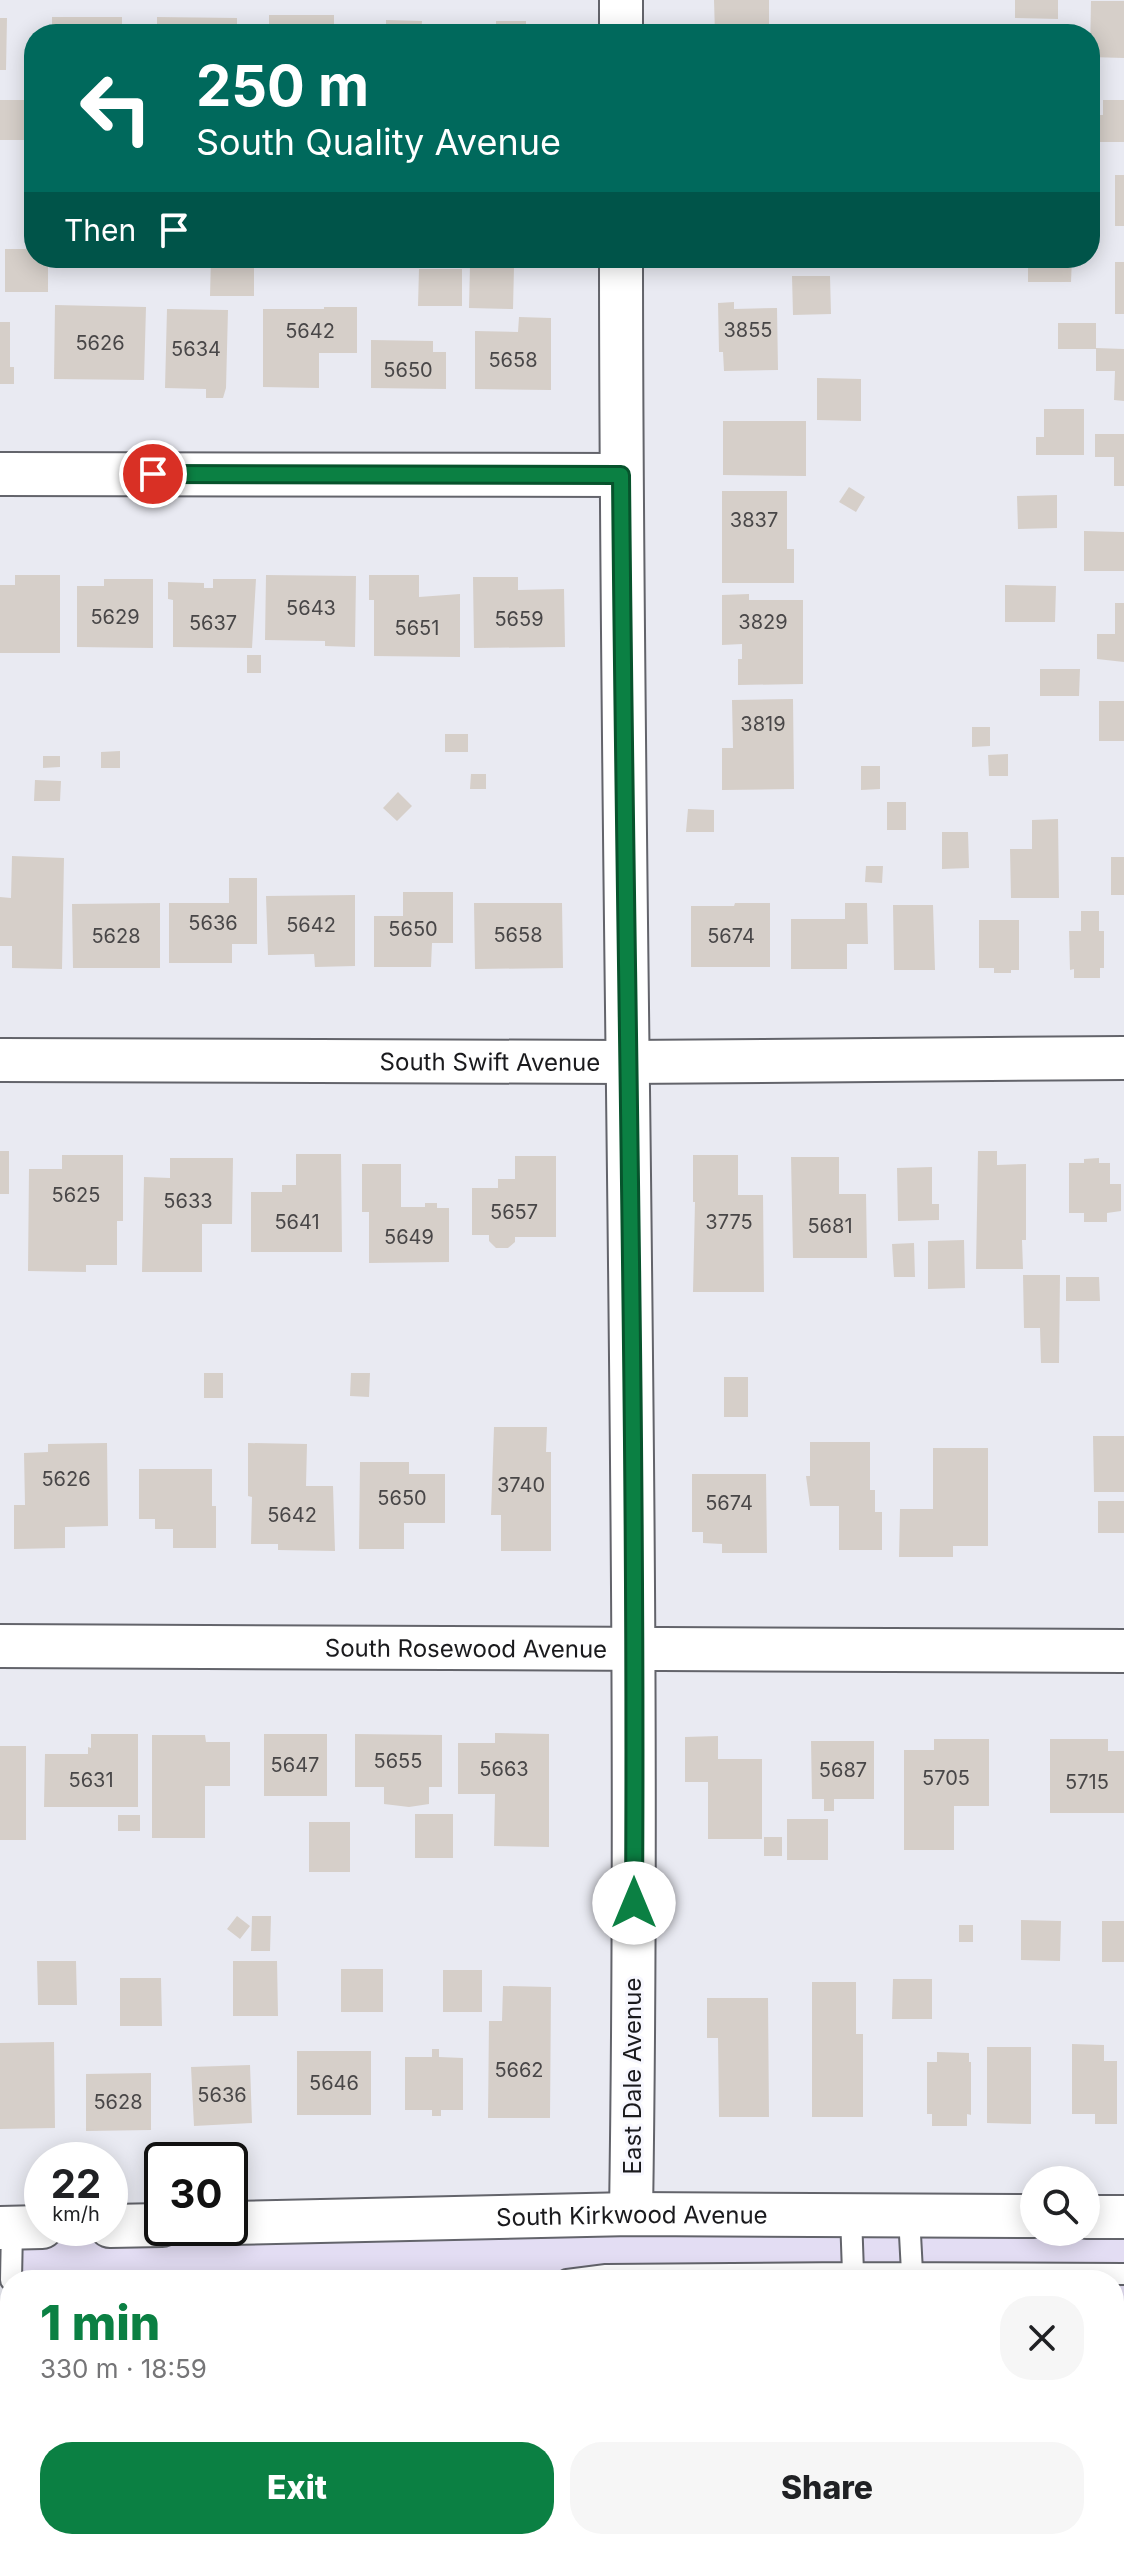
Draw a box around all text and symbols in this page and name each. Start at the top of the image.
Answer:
text: 250 m [196,52,369,120]
icon: left [64,56,168,160]
text: South Quality Avenue [196,120,561,164]
icon: arrive [152,208,196,252]
text: Then [64,212,136,248]
house number: 3855 [723,318,773,342]
house number: 5642 [285,319,335,343]
house number: 5626 [75,331,125,355]
house number: 5634 [171,337,221,361]
house number: 5658 [488,348,538,372]
house number: 5650 [383,358,433,382]
pin [119,440,187,508]
icon: arrive [131,452,175,496]
house number: 3837 [730,508,778,532]
house number: 5643 [286,596,336,620]
house number: 5629 [90,605,140,629]
house number: 5659 [494,607,544,631]
house number: 3829 [738,610,788,634]
house number: 5637 [189,611,237,635]
house number: 5651 [395,616,439,640]
house number: 3819 [740,712,786,736]
house number: 5636 [188,911,238,935]
house number: 5642 [286,913,336,937]
house number: 5650 [388,917,438,941]
house number: 5658 [493,923,543,947]
house number: 5628 [91,924,141,948]
house number: 5674 [707,924,755,948]
street label: South Swift Avenue [380,1047,600,1076]
house number: 5625 [52,1183,100,1207]
house number: 5633 [163,1189,213,1213]
house number: 5657 [490,1200,538,1224]
house number: 5641 [274,1210,320,1234]
house number: 3775 [705,1210,753,1234]
house number: 5681 [807,1214,853,1238]
house number: 5649 [384,1225,434,1249]
house number: 5626 [41,1467,91,1491]
house number: 3740 [497,1473,545,1497]
house number: 5650 [377,1486,427,1510]
house number: 5674 [705,1491,753,1515]
house number: 5642 [267,1503,317,1527]
street label: South Rosewood Avenue [325,1633,607,1663]
house number: 5655 [374,1749,422,1773]
house number: 5647 [271,1753,319,1777]
house number: 5663 [479,1757,529,1781]
house number: 5687 [819,1758,867,1782]
house number: 5705 [922,1766,970,1790]
house number: 5631 [68,1768,114,1792]
house number: 5715 [1065,1770,1109,1794]
position arrow [592,1861,676,1945]
street label: East Dale Avenue [618,1978,647,2174]
house number: 5662 [494,2058,544,2082]
house number: 5646 [309,2071,359,2095]
house number: 5636 [197,2083,247,2107]
house number: 5628 [93,2090,143,2114]
speed limit sign: 30 [144,2142,248,2246]
text: 22 [51,2159,101,2208]
map controls [1020,2166,1100,2246]
button: search [1020,2166,1100,2246]
street label: South Kirkwood Avenue [496,2199,768,2232]
text: km/h [52,2202,100,2226]
text: 1 min [40,2293,160,2352]
button: close [1000,2296,1084,2380]
text: 330 m · 18:59 [40,2353,207,2384]
button: Exit [40,2442,554,2534]
button: Share [570,2442,1084,2534]

